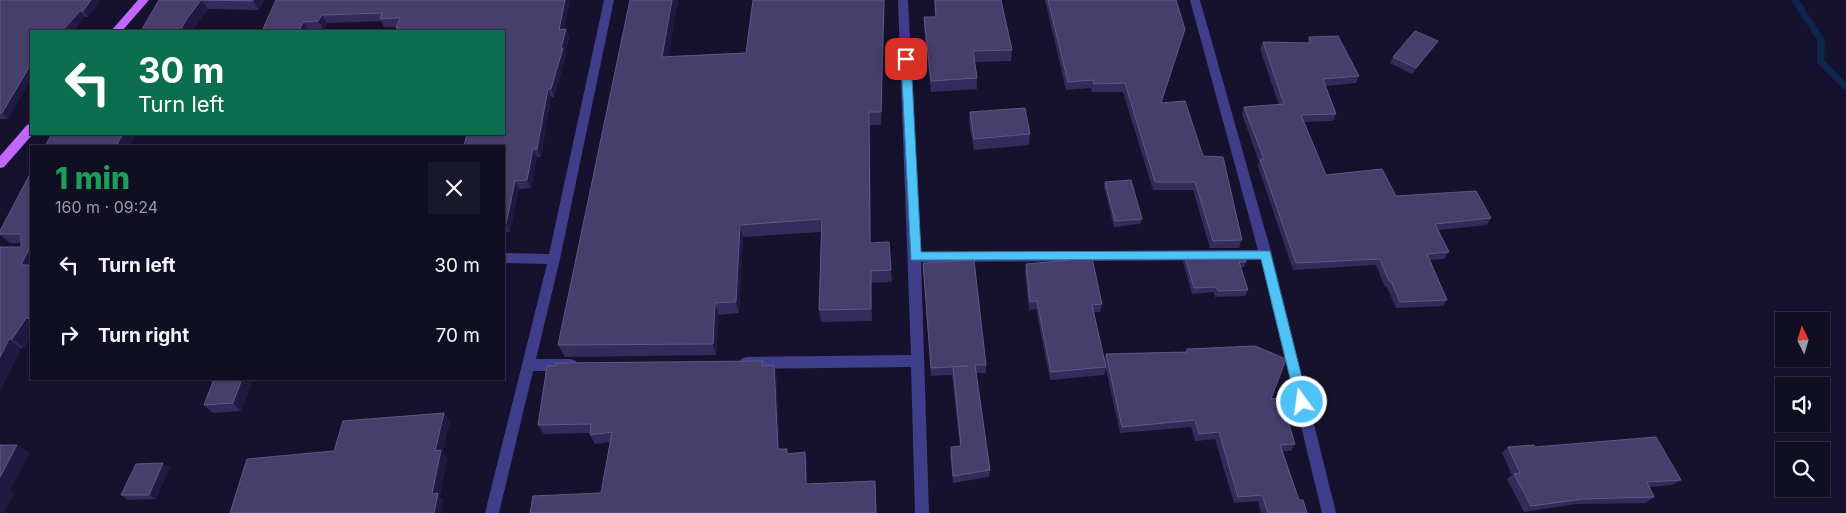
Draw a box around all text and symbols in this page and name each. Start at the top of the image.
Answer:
pin [885,38,927,80]
icon: arrive [892,45,920,73]
text: 30 m [138,49,224,91]
icon: left [55,50,120,115]
text: Turn left [138,91,224,117]
text: 1 min [55,160,130,196]
button: close [428,162,480,214]
text: 160 m · 09:24 [55,197,158,217]
icon: left [55,251,83,279]
text: Turn left [98,254,176,277]
text: 30 m [434,254,480,277]
north arrow [1775,312,1830,368]
map controls [1775,312,1830,497]
icon: right [55,321,83,349]
text: Turn right [98,324,189,347]
text: 70 m [436,324,480,347]
position arrow [1275,375,1327,427]
button: sound [1775,377,1830,432]
button: search [1775,442,1830,497]

